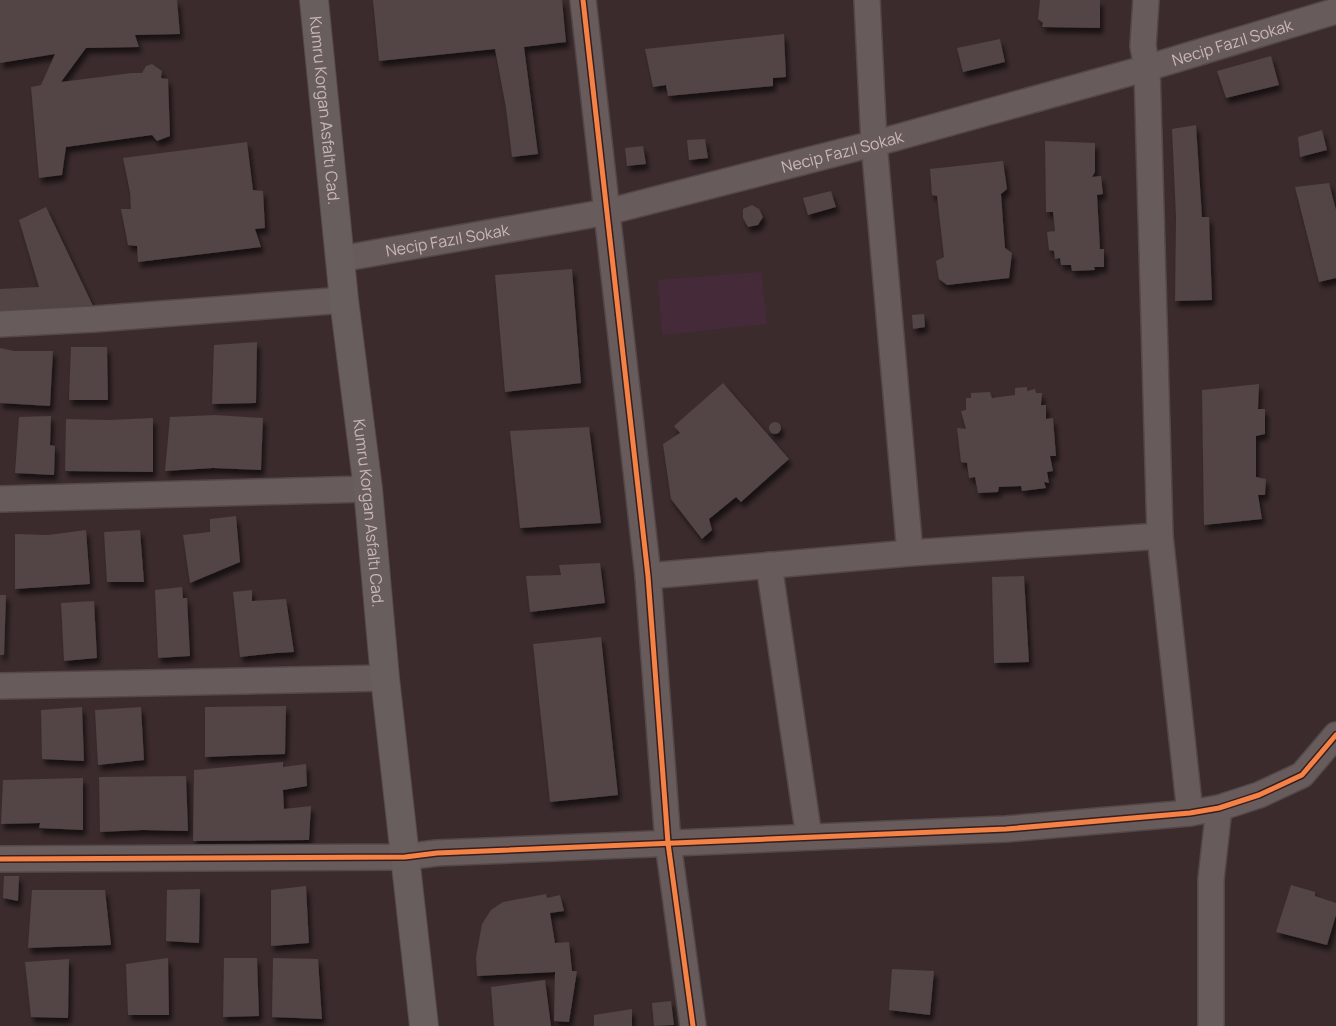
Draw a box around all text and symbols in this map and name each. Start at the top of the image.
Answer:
street label: Necip Fazıl Sokak [1169,13,1296,71]
street label: Kumru Korgan Asfaltı Cad. [305,15,345,206]
street label: Necip Fazıl Sokak [779,125,907,178]
street label: Necip Fazıl Sokak [384,218,512,262]
street label: Kumru Korgan Asfaltı Cad. [348,418,390,608]

